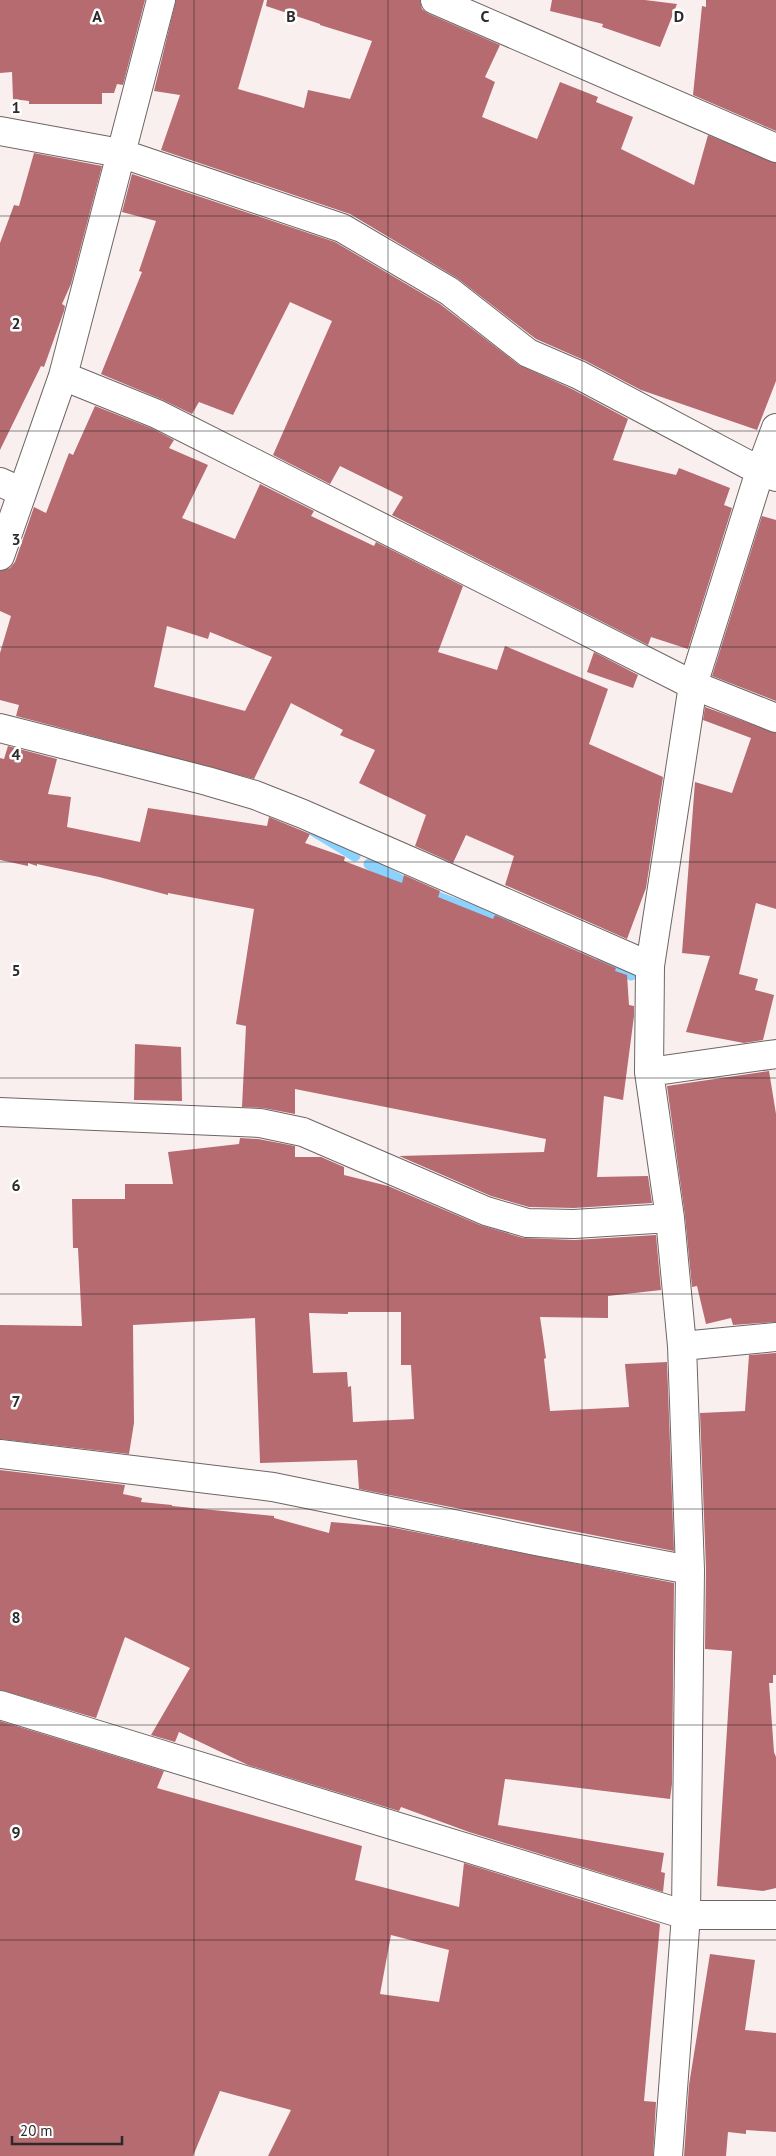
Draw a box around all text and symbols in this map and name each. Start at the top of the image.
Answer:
text: A [92,6,102,26]
text: B [286,6,296,26]
text: C [481,6,490,26]
text: D [674,6,684,26]
text: 1 [11,97,21,117]
text: 2 [11,313,21,333]
text: 3 [11,529,21,549]
text: 4 [11,744,21,764]
text: 5 [11,960,21,980]
text: 6 [11,1175,21,1195]
text: 7 [11,1391,21,1411]
text: 8 [11,1607,21,1627]
text: 9 [11,1822,21,1842]
scale bar [12,2114,122,2146]
text: 20 m [20,2121,53,2140]

